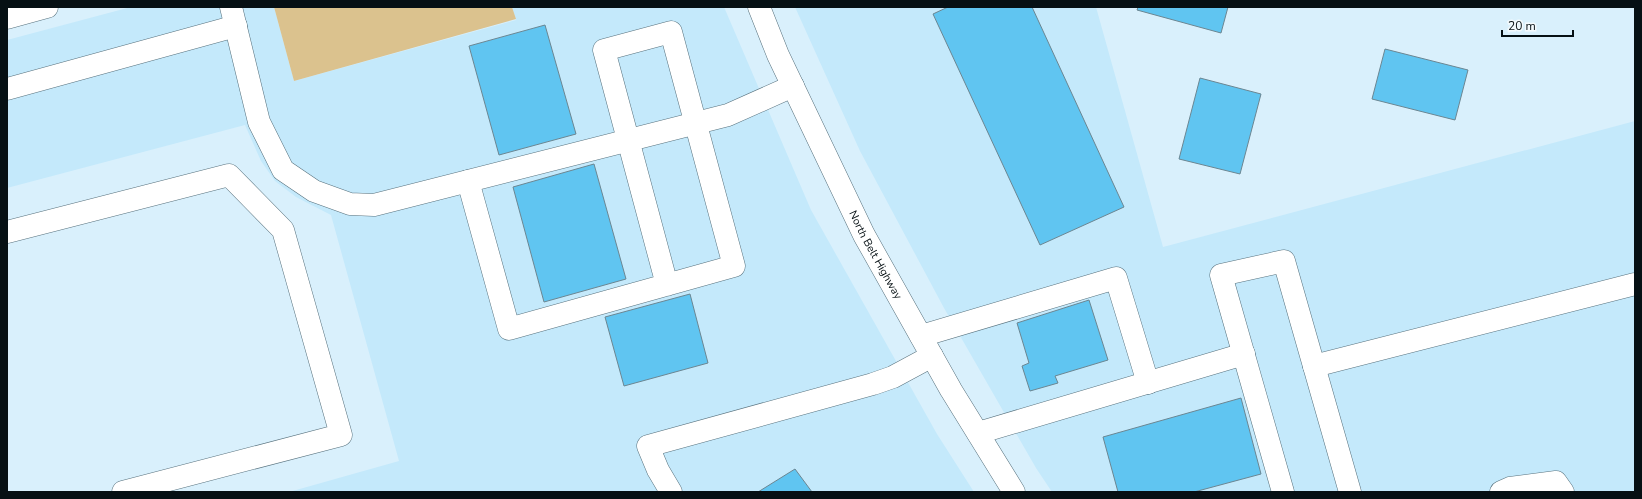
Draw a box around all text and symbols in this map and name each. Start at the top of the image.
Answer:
scale bar [1502,12,1573,38]
text: 20 m [1508,18,1536,34]
street label: North Belt Highway [845,208,906,302]

